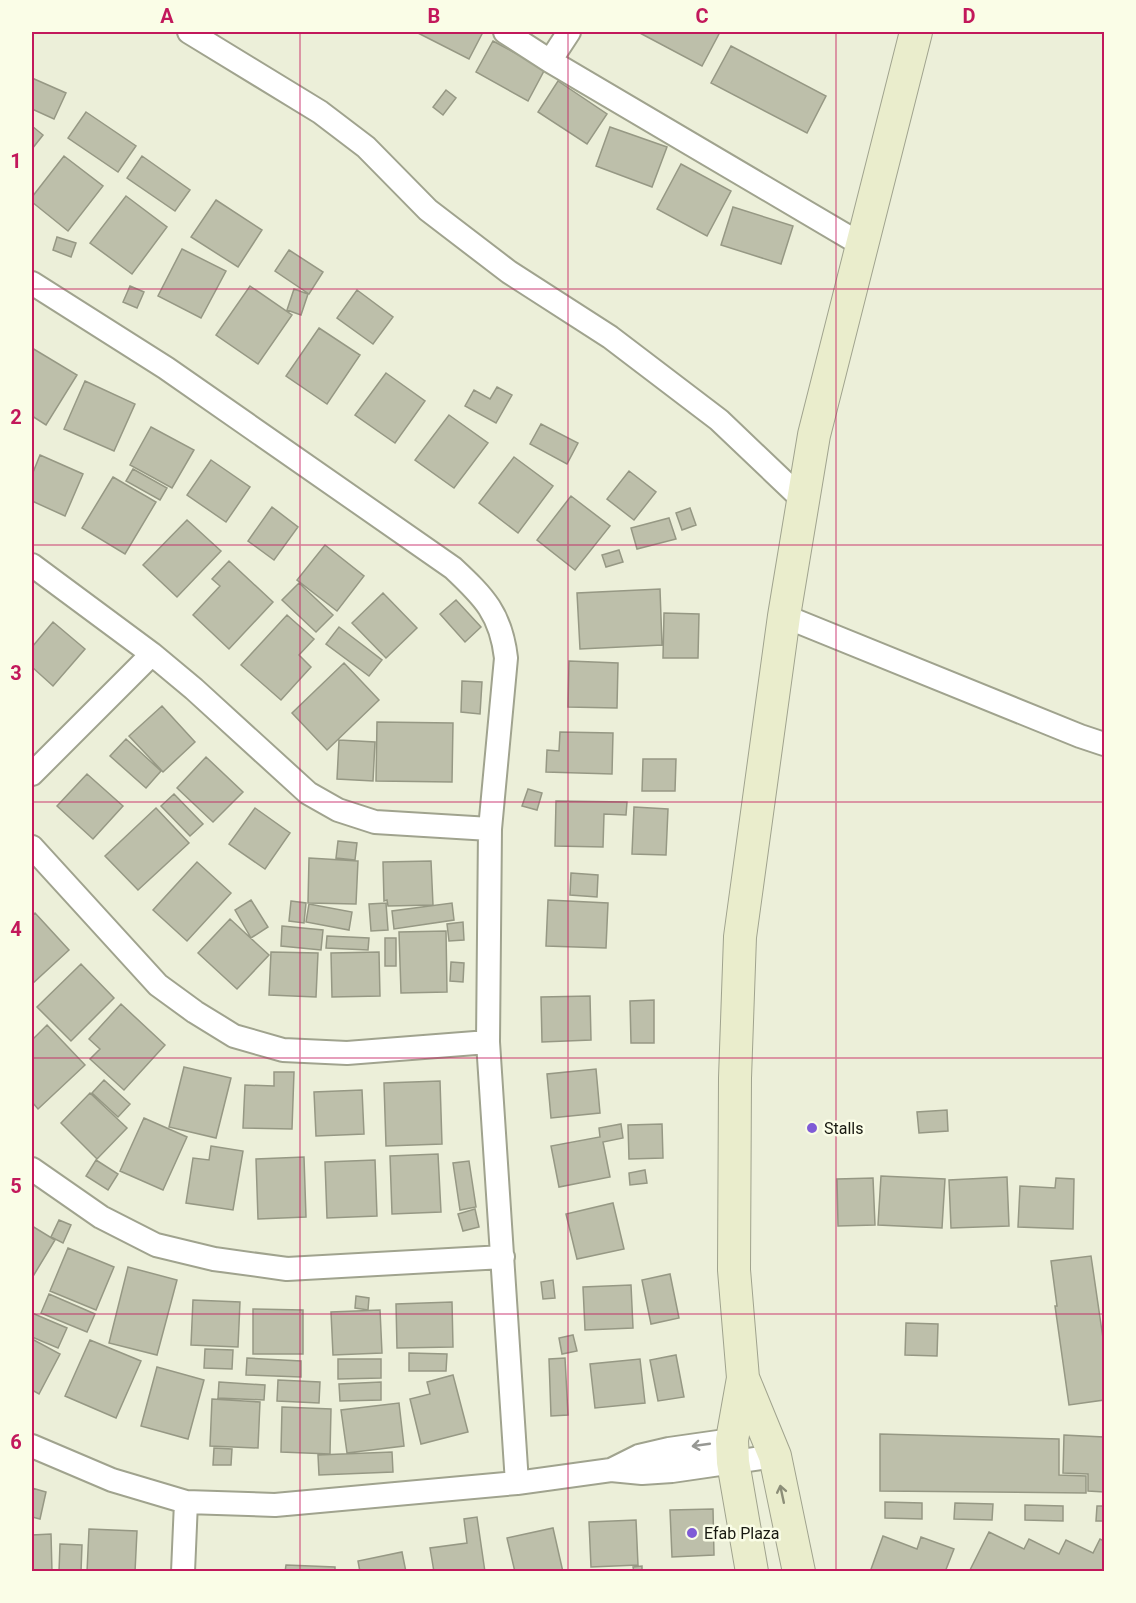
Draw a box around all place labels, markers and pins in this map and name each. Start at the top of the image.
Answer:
place label: Stalls [824,1119,863,1138]
marker: Stalls [805,1121,819,1135]
place label: Efab Plaza [704,1524,780,1543]
marker: Efab Plaza [685,1526,699,1540]

